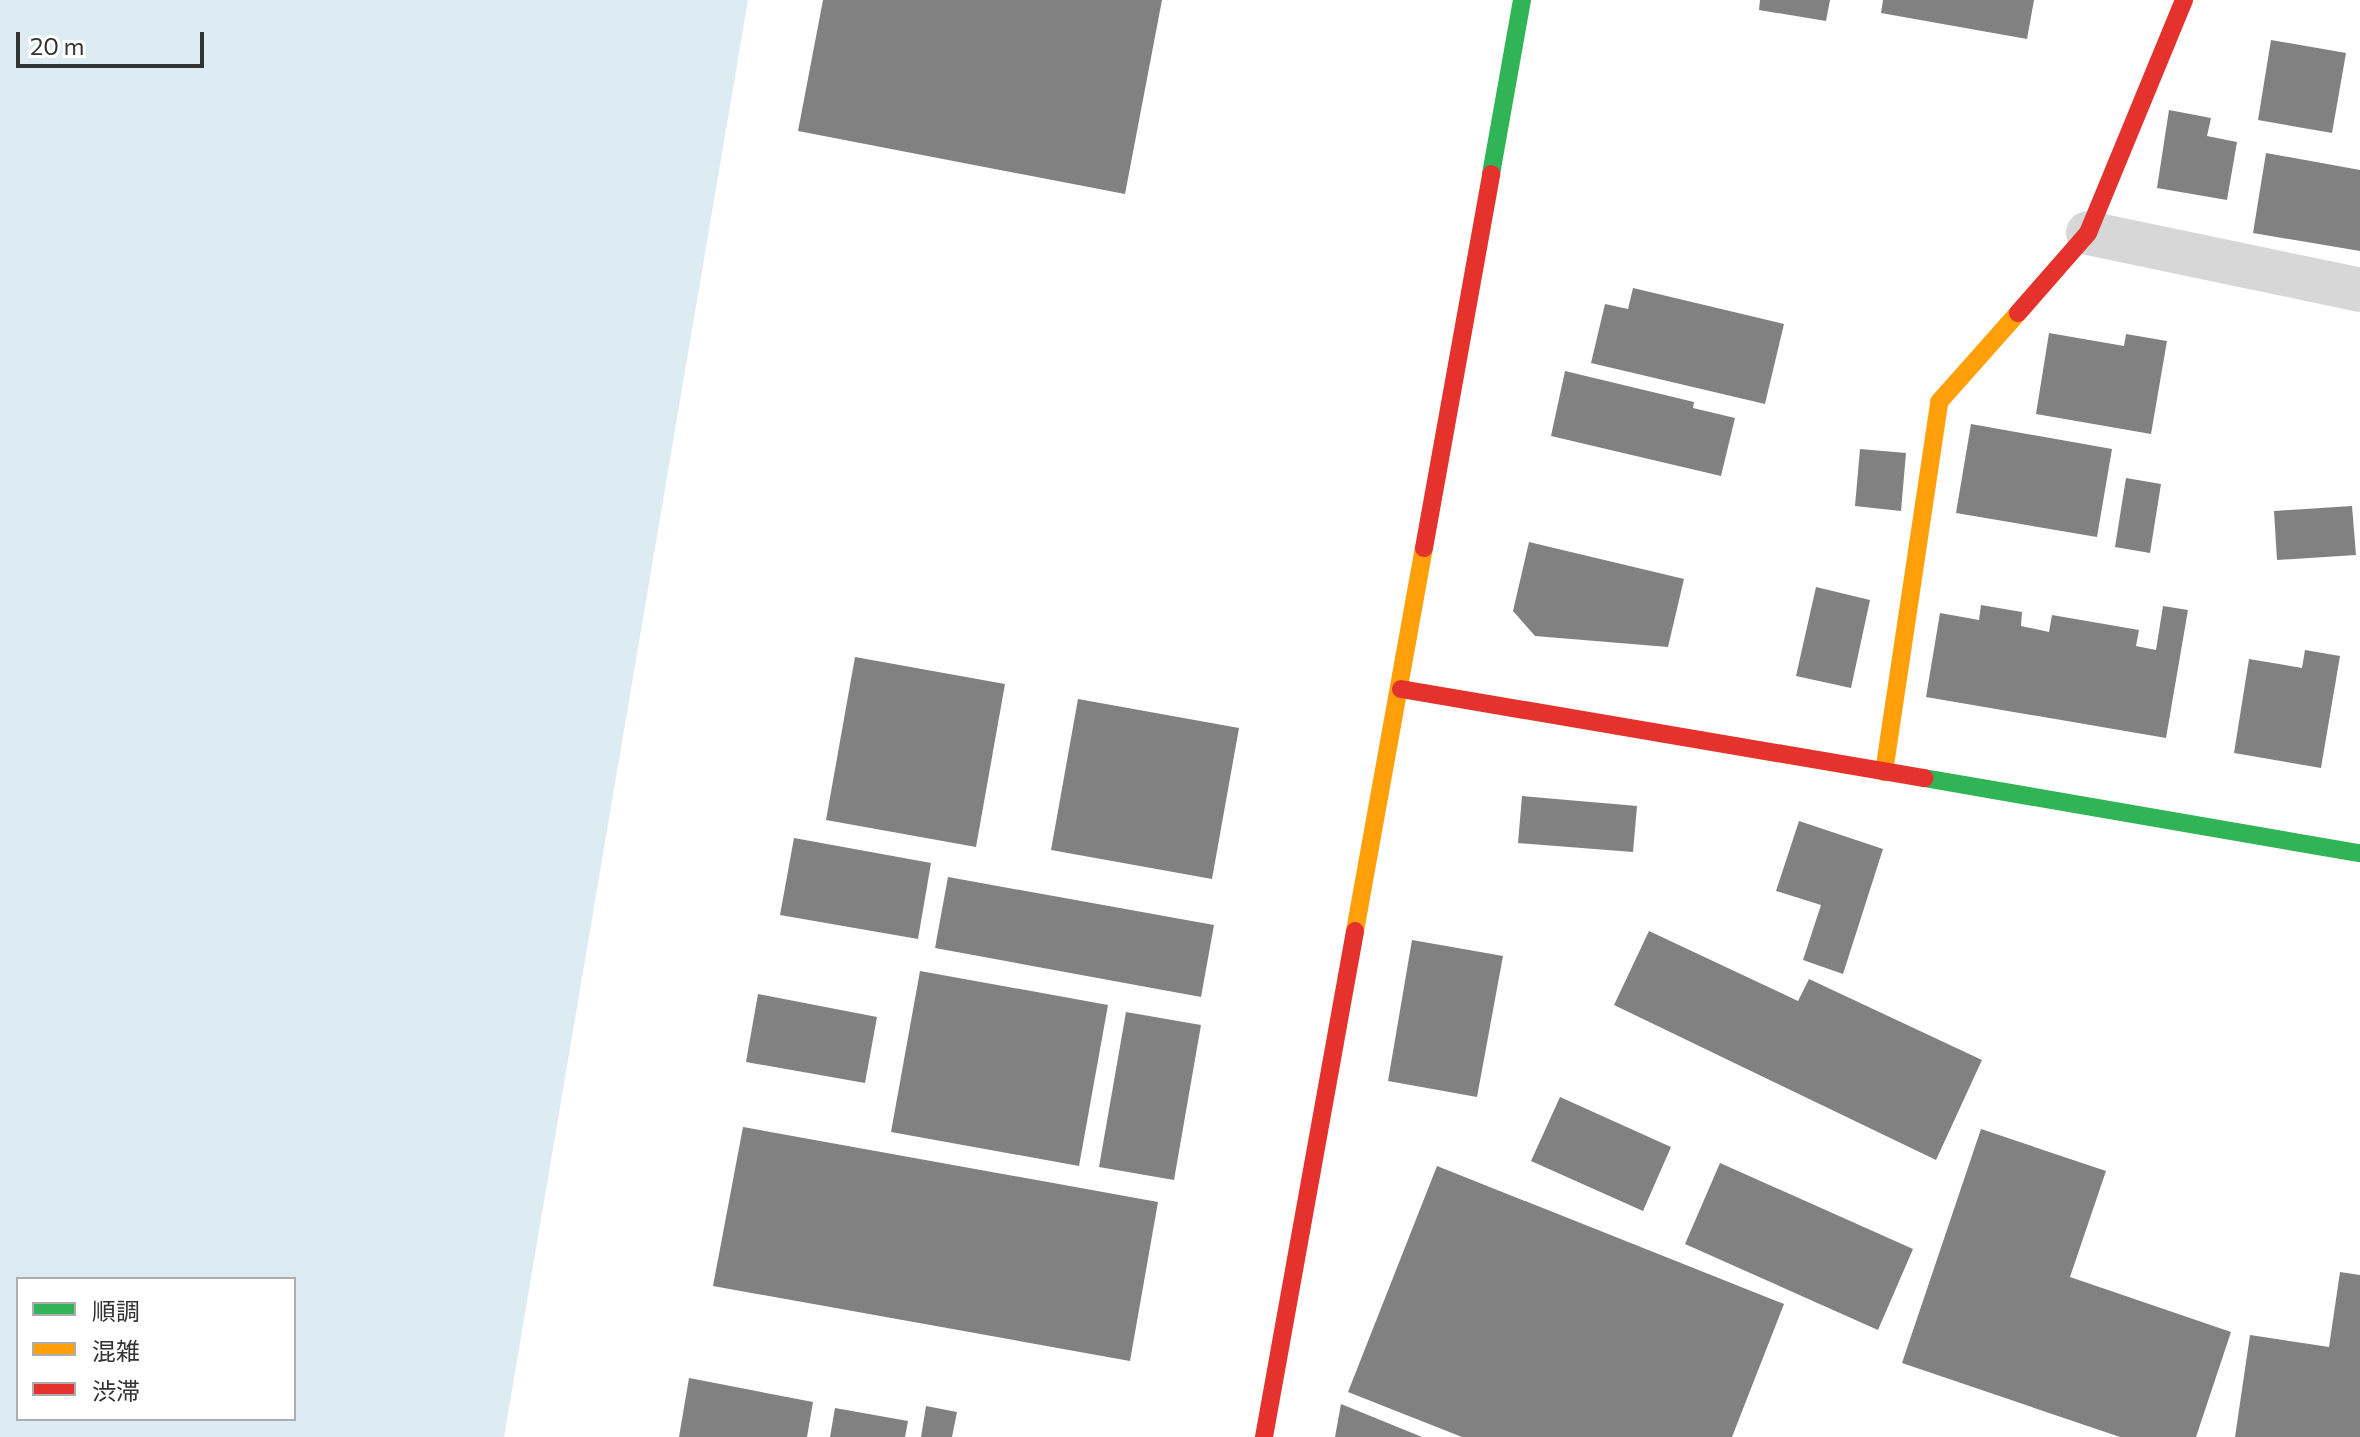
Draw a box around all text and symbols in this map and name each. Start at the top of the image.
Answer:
scale bar [20,16,208,66]
text: 20 m [30,31,84,60]
legend [16,1277,296,1421]
text: 順調 [92,1296,140,1325]
text: 混雑 [92,1336,140,1365]
text: 渋滞 [92,1376,140,1405]

